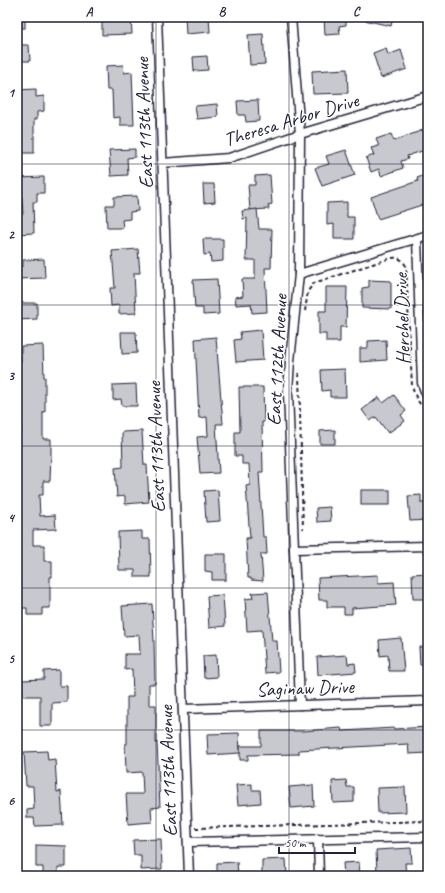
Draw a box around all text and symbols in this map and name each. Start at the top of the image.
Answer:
text: A [86,4,94,20]
text: B [219,4,227,20]
text: C [353,4,361,20]
street label: East 113th Avenue [129,56,159,189]
text: 1 [8,85,16,101]
street label: Theresa Arbor Drive [221,87,363,152]
text: 2 [8,227,15,243]
street label: Herchel Drive [388,271,416,365]
street label: East 112th Avenue [261,292,293,426]
text: 3 [8,368,15,384]
street label: East 113th Avenue [141,380,171,513]
text: 4 [8,510,16,526]
text: 5 [8,651,15,667]
street label: Saginaw Drive [256,674,356,702]
street label: East 113th Avenue [153,704,183,837]
text: 6 [8,793,15,809]
scale bar [279,829,355,855]
text: 50 m [285,835,307,851]

